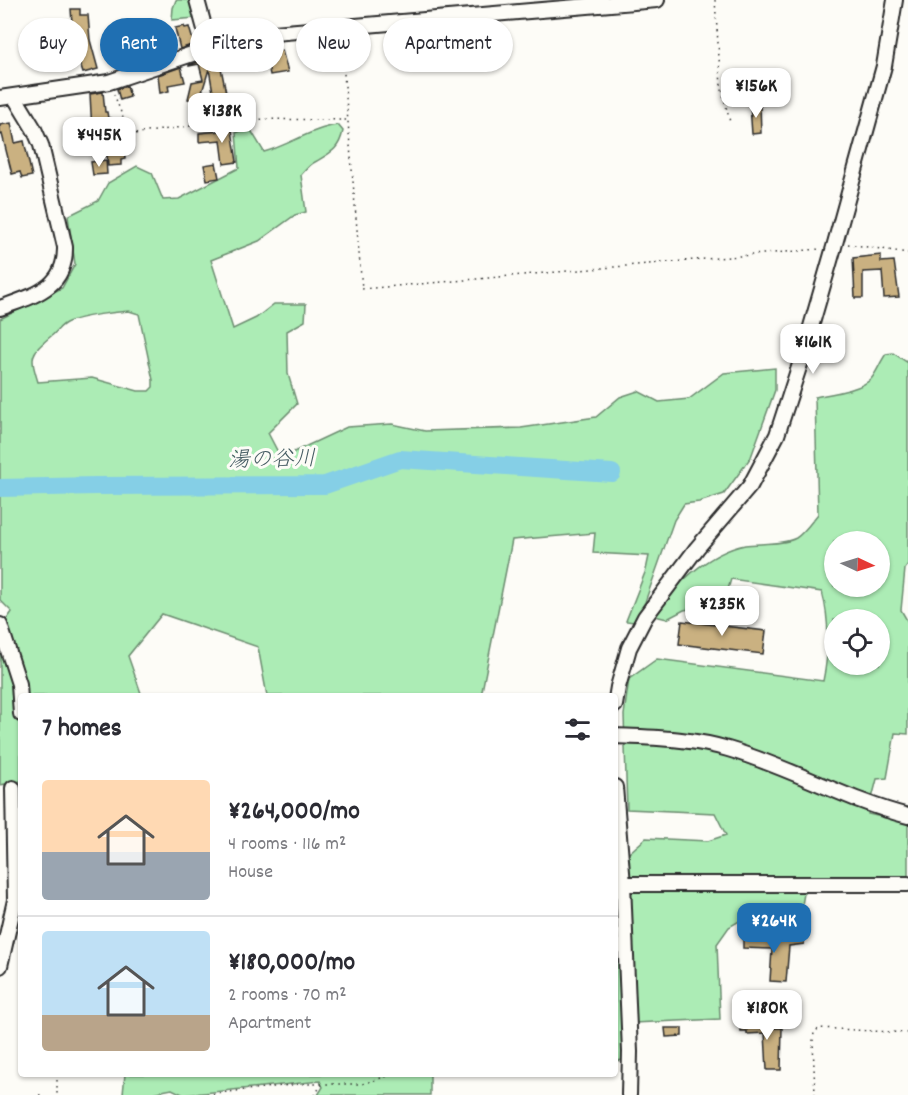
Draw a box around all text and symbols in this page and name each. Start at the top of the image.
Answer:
chip: Buy [18,18,88,72]
chip: Rent [100,18,178,72]
chip: Filters [190,18,284,72]
chip: New [296,18,371,72]
chip: Apartment [383,18,513,72]
pin: ¥156K [714,68,798,119]
text: ¥156K [735,73,777,101]
pin: ¥138K [180,93,264,144]
text: ¥138K [202,98,242,126]
pin: ¥445K [57,117,141,168]
text: ¥445K [77,122,121,150]
pin: ¥161K [771,324,855,375]
text: ¥161K [794,329,832,357]
water label: 湯の谷川 [228,445,316,477]
north arrow [824,531,890,597]
map controls [824,531,890,675]
pin: ¥235K [680,586,764,637]
text: ¥235K [699,591,745,619]
button: locate [824,609,890,675]
text: 7 homes [42,711,122,748]
icon: filters [561,713,594,746]
text: ¥264,000/mo [228,794,360,831]
icon: home [90,804,162,876]
text: 4 rooms · 116 m² [228,831,346,859]
text: House [228,859,273,887]
pin: ¥264K [732,903,816,954]
text: ¥264K [751,908,797,936]
text: ¥180,000/mo [228,945,355,982]
icon: home [90,955,162,1027]
text: 2 rooms · 70 m² [228,982,347,1010]
pin: ¥180K [725,990,809,1041]
text: ¥180K [746,995,788,1023]
text: Apartment [228,1010,311,1038]

